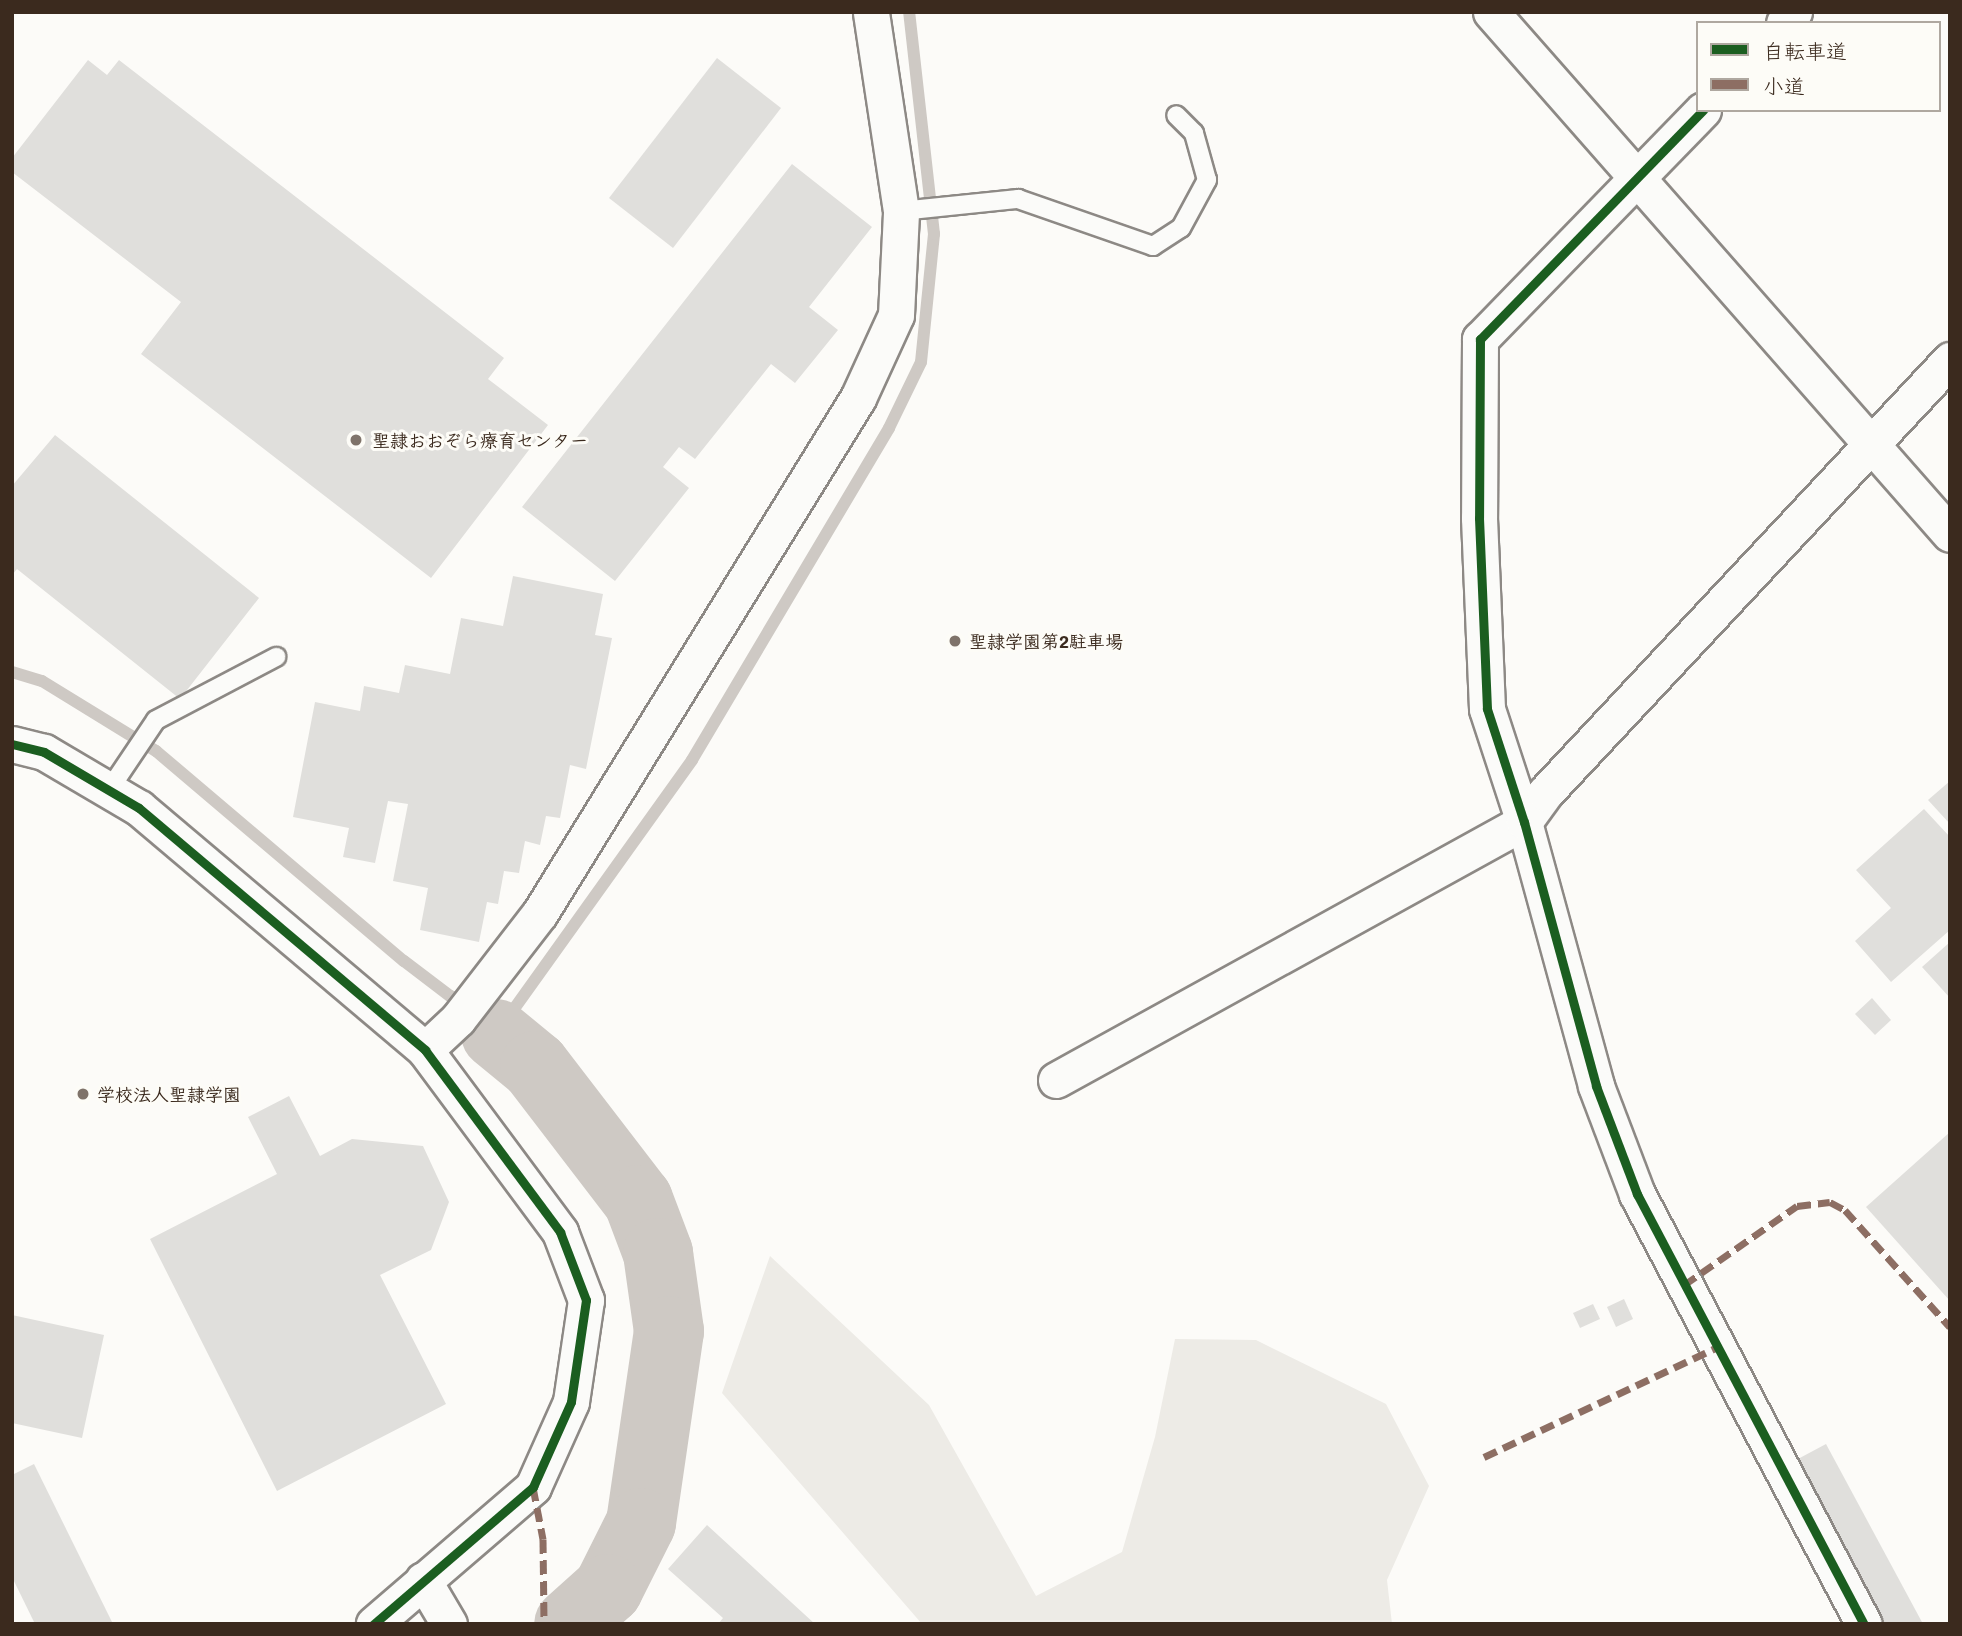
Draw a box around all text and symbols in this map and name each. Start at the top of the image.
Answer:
legend [1696,21,1941,112]
text: 自転車道 [1763,37,1847,64]
text: 小道 [1763,72,1805,99]
place label: 聖隷おおぞら療育センター [372,429,588,451]
marker: 聖隷おおぞら療育センター [346,430,366,450]
place label: 聖隷学園第2駐車場 [969,630,1123,652]
marker: 聖隷学園第2駐車場 [947,633,963,649]
place label: 学校法人聖隷学園 [97,1083,241,1105]
marker: 学校法人聖隷学園 [75,1086,91,1102]

